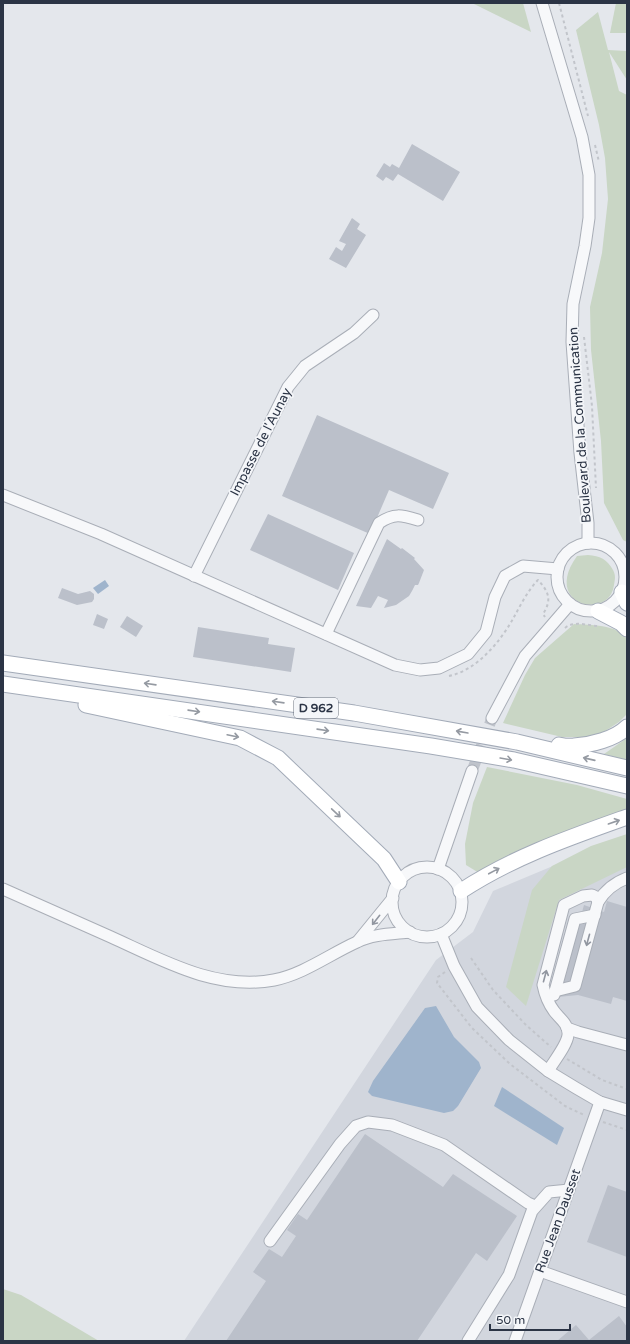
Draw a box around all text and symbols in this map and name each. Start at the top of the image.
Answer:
street label: Boulevard de la Communication [565,326,595,524]
street label: Impasse de l'Aunay [227,385,295,499]
one-way arrow [144,680,157,688]
one-way arrow [272,698,285,706]
road number: D 962 [294,698,338,718]
one-way arrow [187,707,200,715]
one-way arrow [316,726,329,734]
one-way arrow [456,728,469,736]
one-way arrow [226,733,239,741]
one-way arrow [583,754,596,762]
one-way arrow [499,755,512,763]
one-way arrow [331,808,341,818]
one-way arrow [608,817,620,825]
one-way arrow [488,867,500,874]
one-way arrow [372,914,380,925]
one-way arrow [584,933,591,946]
one-way arrow [542,970,549,983]
street label: Rue Jean Dausset [532,1167,584,1275]
scale bar [490,1306,570,1332]
text: 50 m [496,1313,525,1327]

